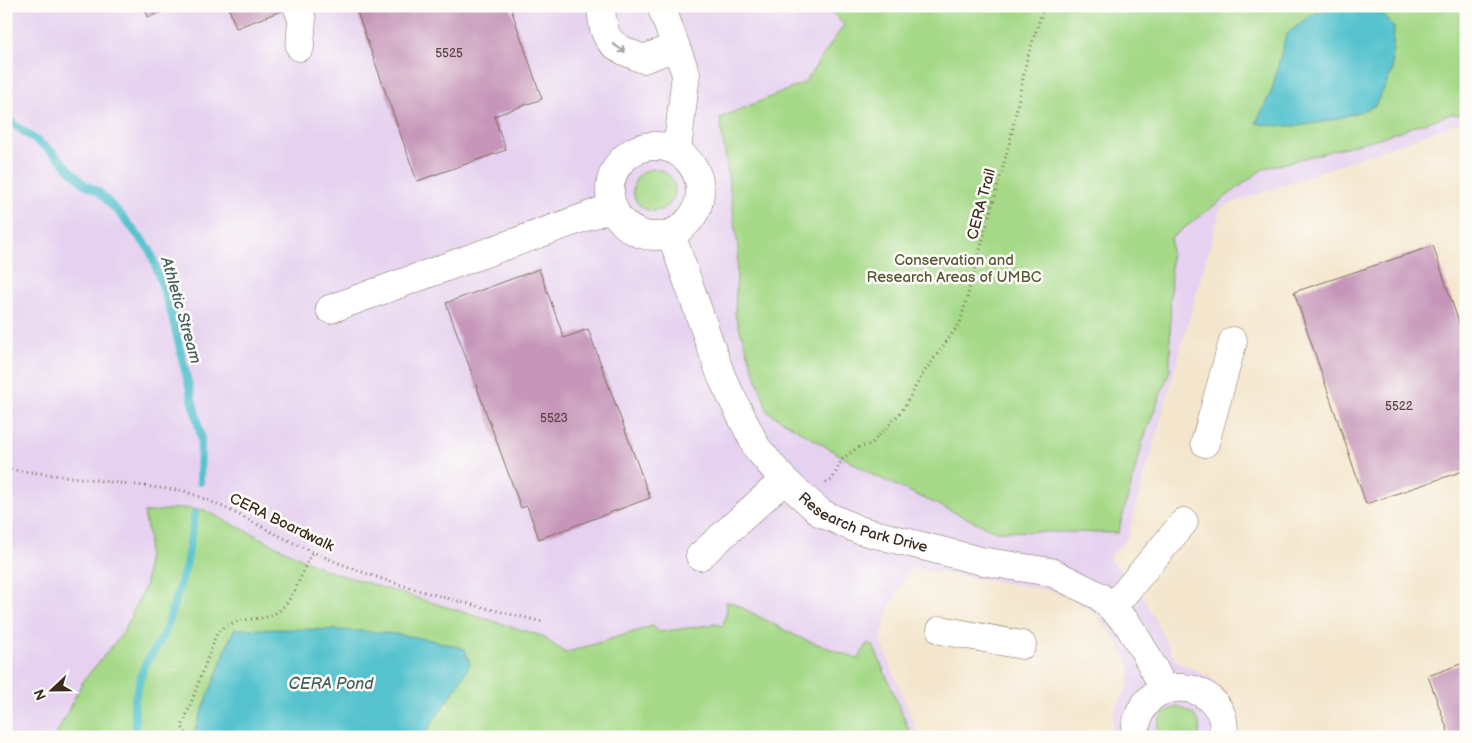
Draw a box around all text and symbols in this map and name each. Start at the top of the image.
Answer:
one-way arrow [612,42,626,53]
house number: 5525 [435,46,463,61]
street label: CERA Trail [963,167,1000,242]
park label: Conservation and Research Areas of UMBC [867,251,1042,287]
water label: Athletic Stream [156,254,205,366]
house number: 5522 [1385,399,1413,414]
house number: 5523 [540,411,568,426]
street label: Research Park Drive [794,488,930,557]
street label: CERA Boardwalk [226,489,338,556]
north arrow [28,666,78,716]
water label: CERA Pond [289,675,374,694]
text: N [31,687,50,703]

